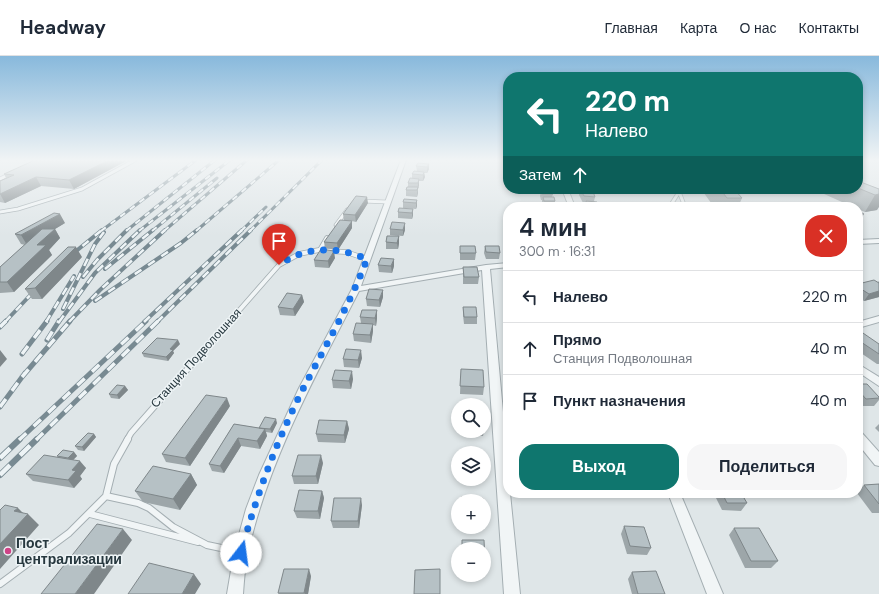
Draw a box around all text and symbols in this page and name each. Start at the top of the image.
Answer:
text: Headway [20,15,106,40]
text: Главная [605,19,658,37]
text: Карта [680,19,717,37]
text: О нас [739,19,777,37]
text: Контакты [799,19,859,37]
text: 220 m [585,83,670,120]
icon: left [519,88,571,140]
text: Налево [585,119,648,143]
icon: ahead [569,164,591,186]
text: Затем [519,165,561,185]
text: 4 мин [519,212,587,243]
button: close [805,215,847,257]
pin [262,224,296,265]
icon: arrive [268,230,290,252]
text: 300 m · 16:31 [519,243,595,260]
icon: left [519,286,541,308]
text: Налево [553,287,608,307]
text: 220 m [802,287,847,307]
street label: Станция Подволошная [147,305,245,411]
text: Прямо [553,330,602,350]
icon: ahead [519,338,541,360]
text: 40 m [810,339,847,359]
text: Станция Подволошная [553,350,692,367]
icon: arrive [519,390,541,412]
text: Пункт назначения [553,391,686,411]
text: 40 m [810,391,847,411]
map controls [451,398,491,582]
button: search [451,398,491,438]
button: Выход [519,444,679,490]
button: Поделиться [687,444,847,490]
button: layers [451,446,491,486]
button: + [451,494,491,534]
position arrow [220,532,262,574]
place label: Пост централизации [16,534,122,568]
button: − [451,542,491,582]
marker: Пост централизации [3,546,13,556]

